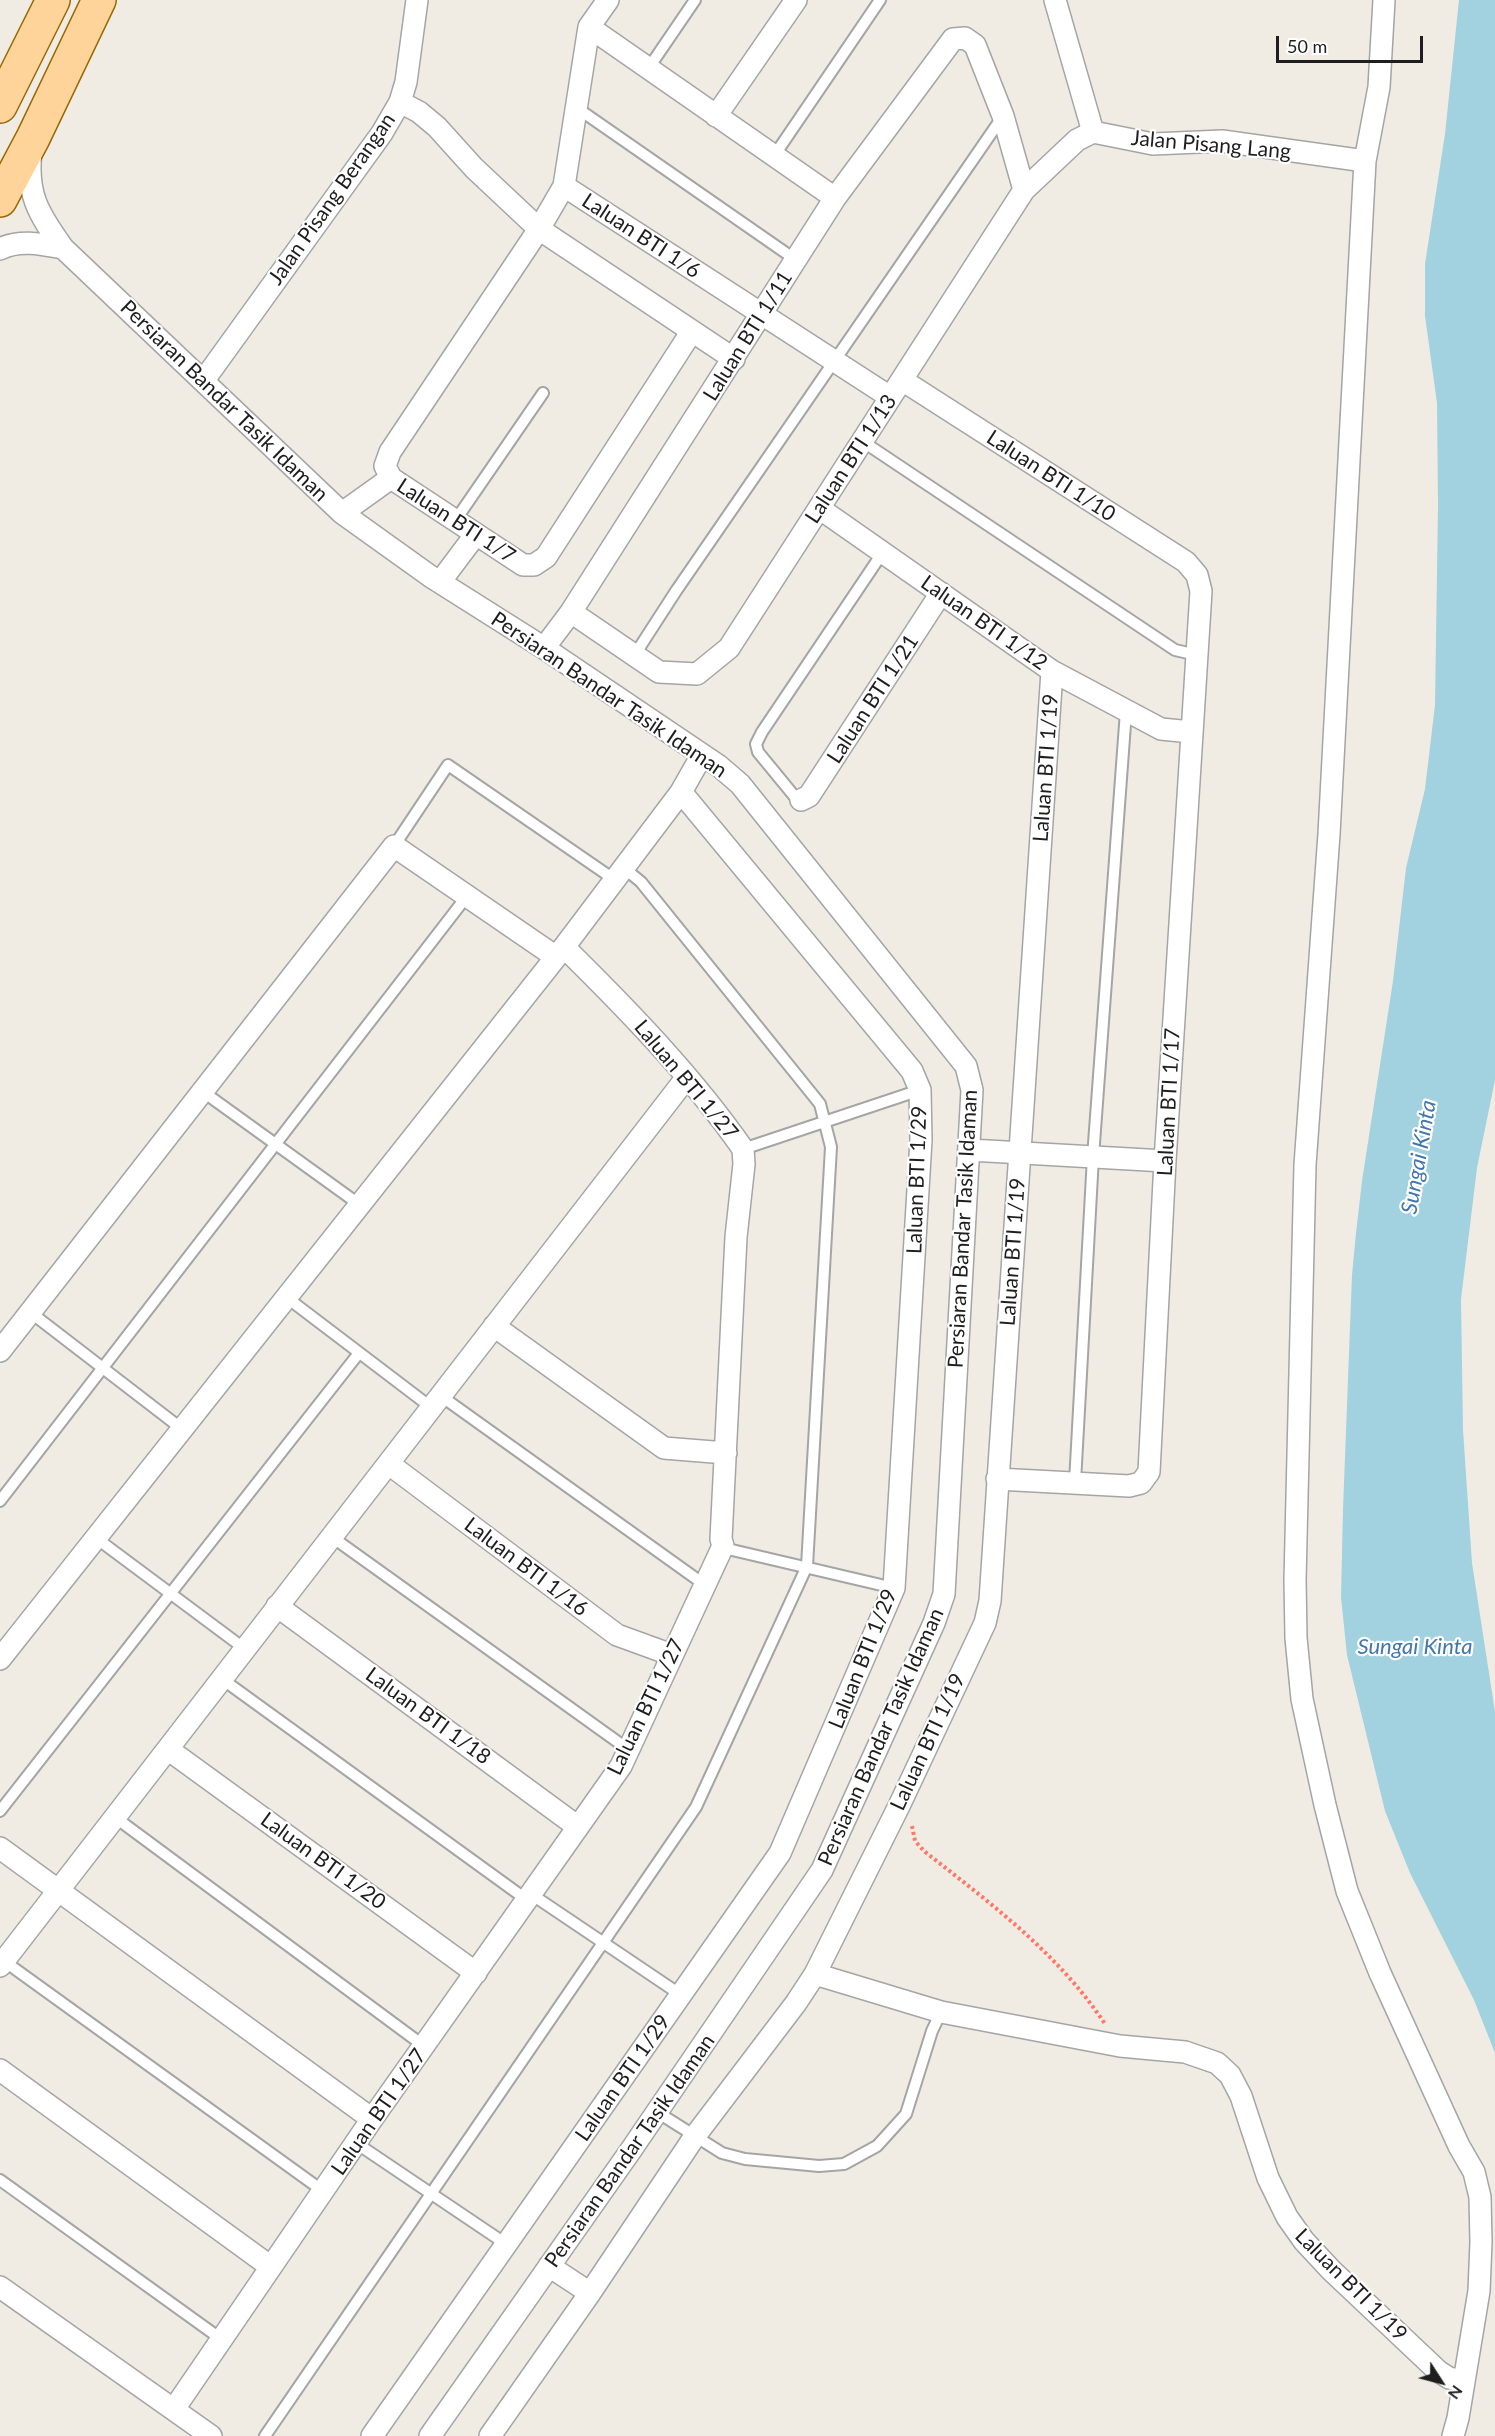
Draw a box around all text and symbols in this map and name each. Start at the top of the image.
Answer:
scale bar [1279,24,1426,62]
text: 50 m [1287,35,1327,57]
street label: Jalan Pisang Berangan [263,108,401,290]
street label: Jalan Pisang Lang [1130,125,1292,165]
street label: Laluan BTI 1/6 [577,188,705,284]
street label: Laluan BTI 1/11 [698,266,798,406]
street label: Persiaran Bandar Tasik Idaman [115,295,333,507]
street label: Laluan BTI 1/13 [800,390,902,528]
street label: Laluan BTI 1/10 [982,425,1120,527]
street label: Laluan BTI 1/7 [392,473,520,569]
street label: Laluan BTI 1/12 [916,570,1052,676]
street label: Persiaran Bandar Tasik Idaman [486,607,732,783]
street label: Laluan BTI 1/21 [822,630,924,768]
street label: Laluan BTI 1/19 [1028,693,1064,843]
street label: Laluan BTI 1/27 [629,1015,743,1145]
street label: Laluan BTI 1/17 [1153,1027,1185,1177]
street label: Persiaran Bandar Tasik Idaman [943,1089,983,1369]
water label: Sungai Kinta [1396,1098,1442,1216]
street label: Laluan BTI 1/29 [902,1105,932,1255]
street label: Laluan BTI 1/19 [995,1177,1031,1327]
street label: Laluan BTI 1/16 [459,1512,593,1622]
street label: Laluan BTI 1/29 [824,1585,902,1733]
street label: Persiaran Bandar Tasik Idaman [813,1604,949,1870]
water label: Sungai Kinta [1357,1634,1473,1660]
street label: Laluan BTI 1/27 [602,1635,690,1779]
street label: Laluan BTI 1/18 [361,1662,495,1770]
street label: Laluan BTI 1/19 [885,1669,971,1815]
street label: Laluan BTI 1/20 [256,1807,390,1915]
street label: Laluan BTI 1/29 [570,2010,676,2146]
street label: Persiaran Bandar Tasik Idaman [540,2030,720,2272]
street label: Laluan BTI 1/27 [326,2044,432,2180]
street label: Laluan BTI 1/19 [1290,2224,1412,2346]
north arrow [1411,2352,1471,2412]
text: N [1445,2382,1467,2403]

